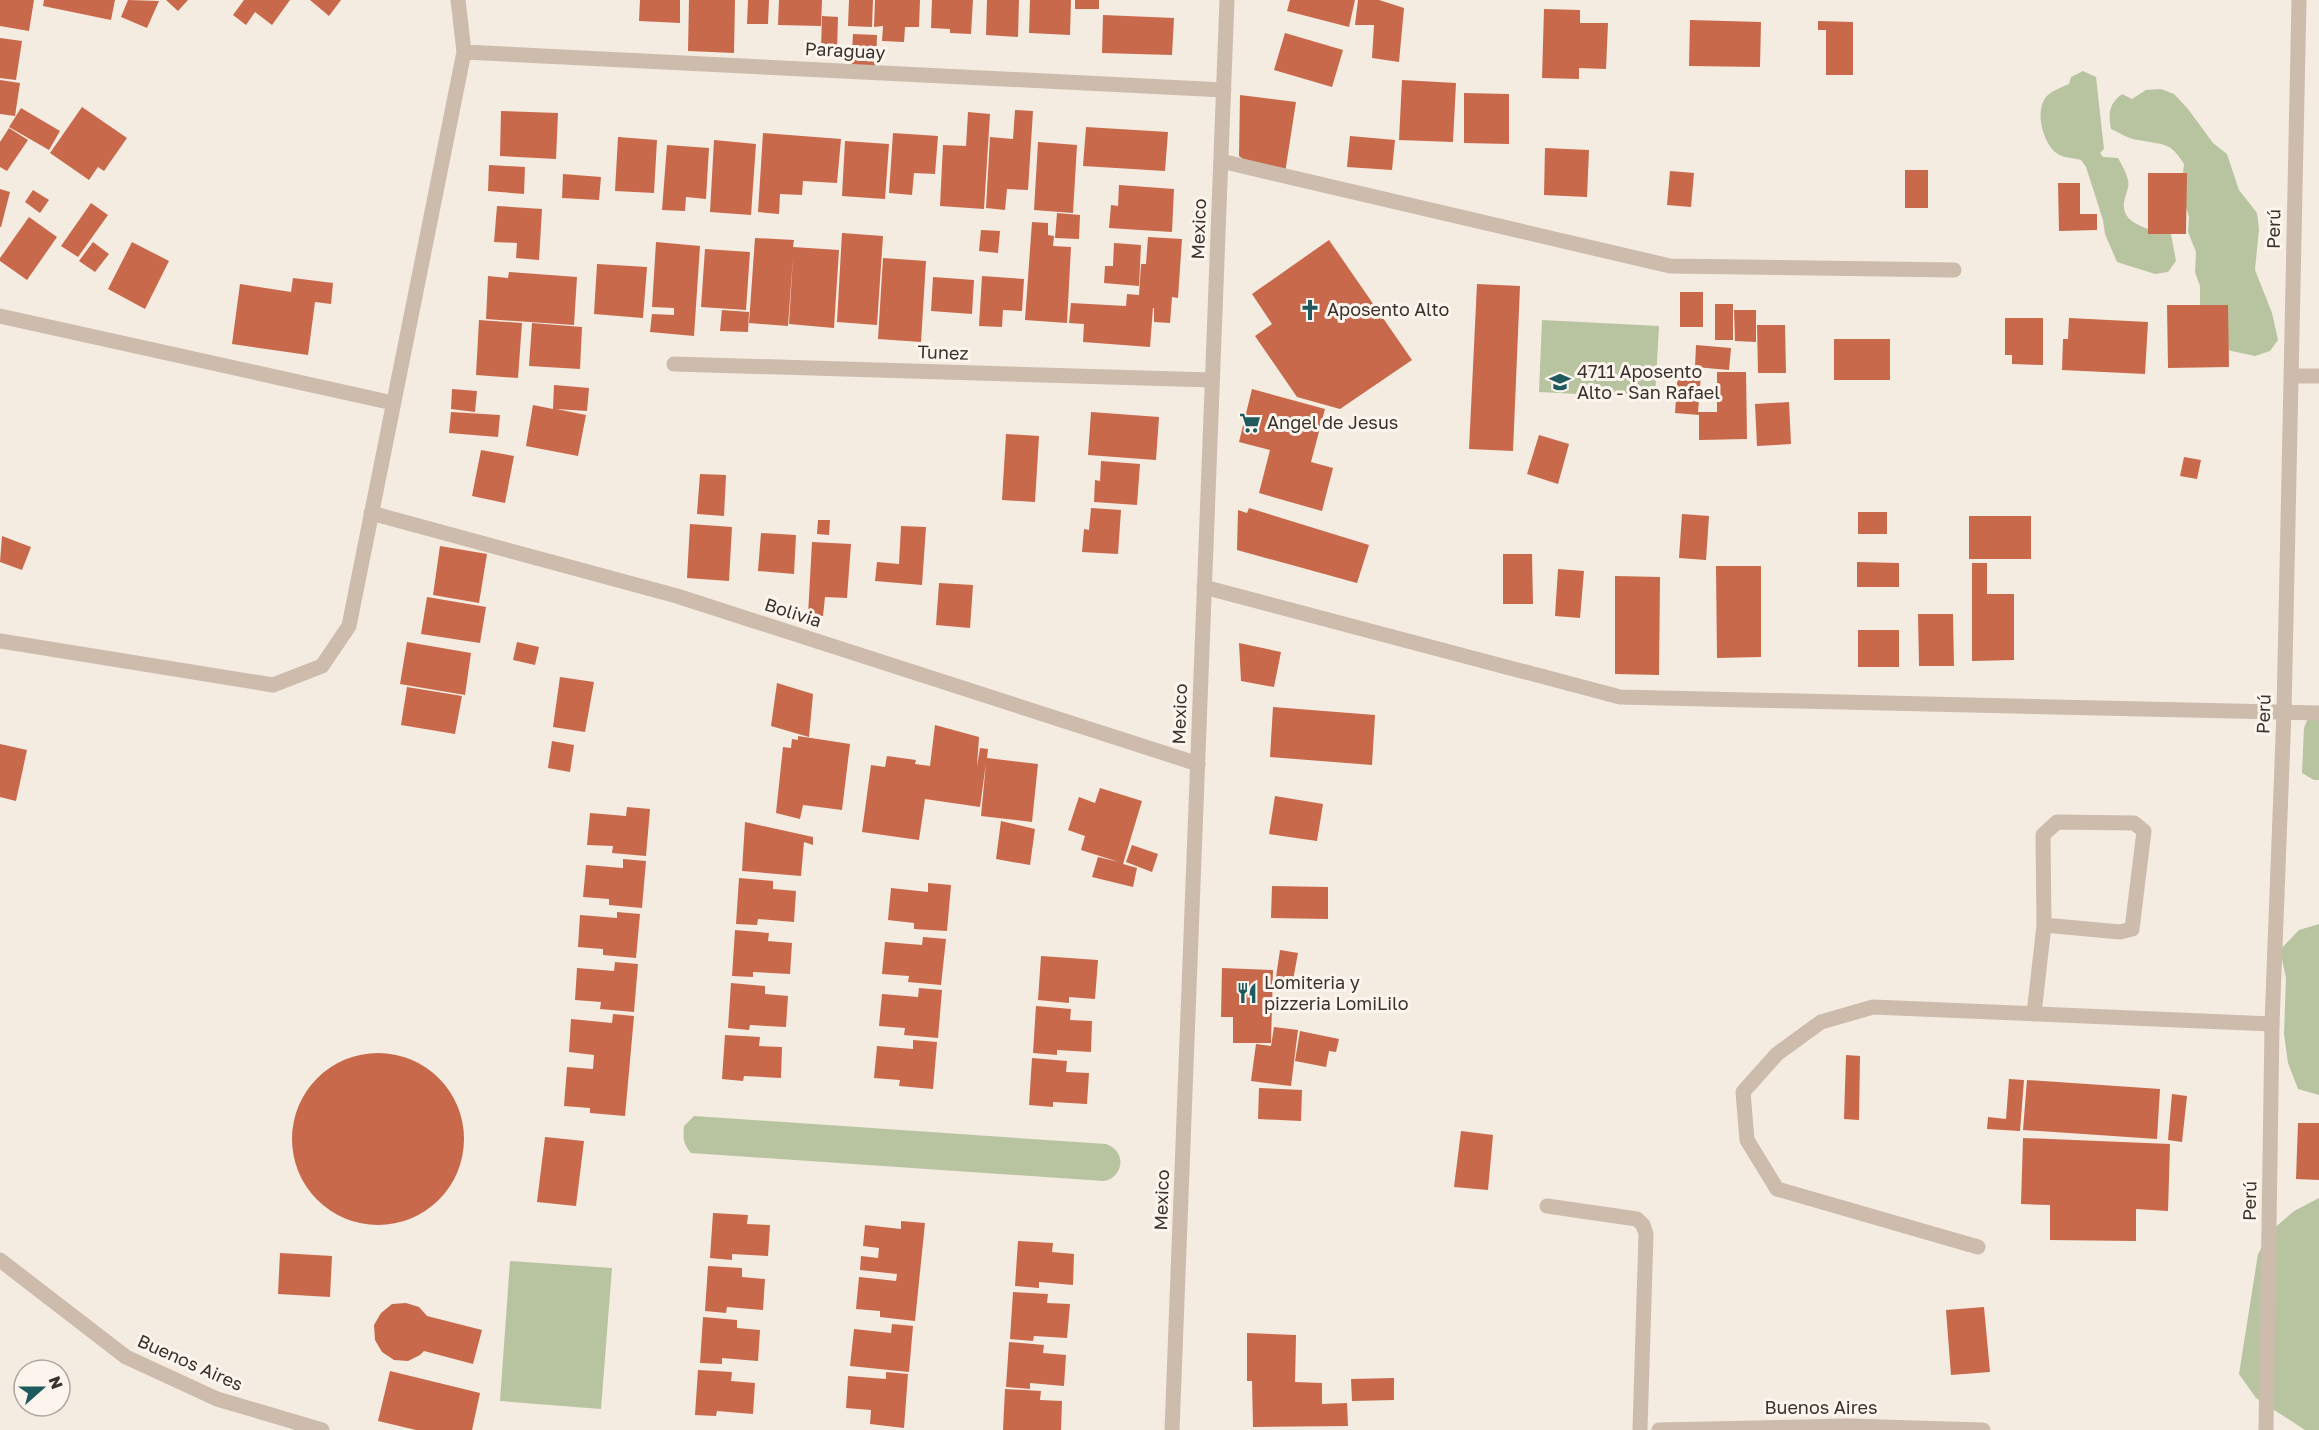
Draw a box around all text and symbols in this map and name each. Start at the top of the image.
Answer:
street label: Paraguay [804,37,886,63]
street label: Mexico [1186,198,1210,260]
street label: Perú [2262,209,2284,249]
church icon: Aposento Alto [1298,298,1322,322]
place label: Aposento Alto [1327,298,1449,320]
street label: Tunez [917,340,969,364]
place label: 4711 Aposento Alto - San Rafael [1577,360,1720,403]
school or university icon: 4711 Aposento Alto - San Rafael [1548,370,1572,394]
supermarket icon: Angel de Jesus [1238,411,1262,435]
place label: Angel de Jesus [1267,411,1398,433]
street label: Bolivia [762,593,825,632]
street label: Mexico [1167,683,1191,745]
street label: Perú [2251,694,2275,734]
place label: Lomiteria y pizzeria LomiLilo [1264,971,1409,1014]
restaurant icon: Lomiteria y pizzeria LomiLilo [1235,981,1259,1005]
street label: Mexico [1149,1169,1173,1231]
street label: Perú [2238,1181,2260,1221]
street label: Buenos Aires [134,1329,247,1395]
north arrow [12,1358,72,1418]
text: N [44,1373,68,1392]
street label: Buenos Aires [1764,1396,1878,1418]

